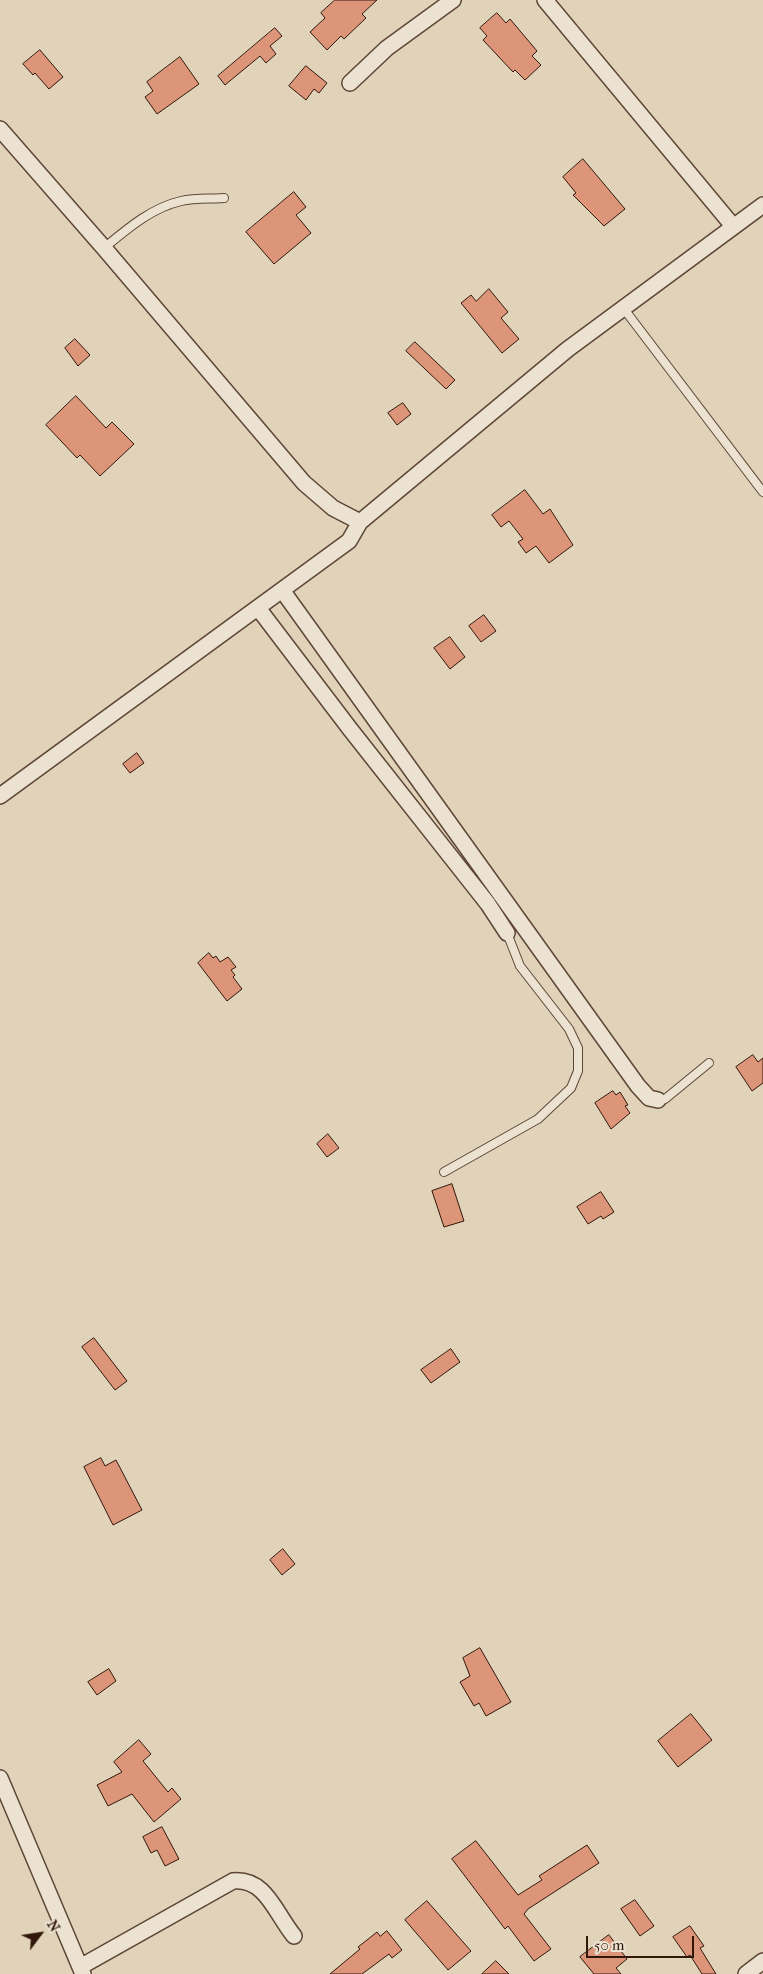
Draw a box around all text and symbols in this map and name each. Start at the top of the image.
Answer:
north arrow [15,1909,65,1959]
text: N [43,1917,63,1935]
scale bar [588,1926,696,1958]
text: 50 m [594,1936,624,1954]

